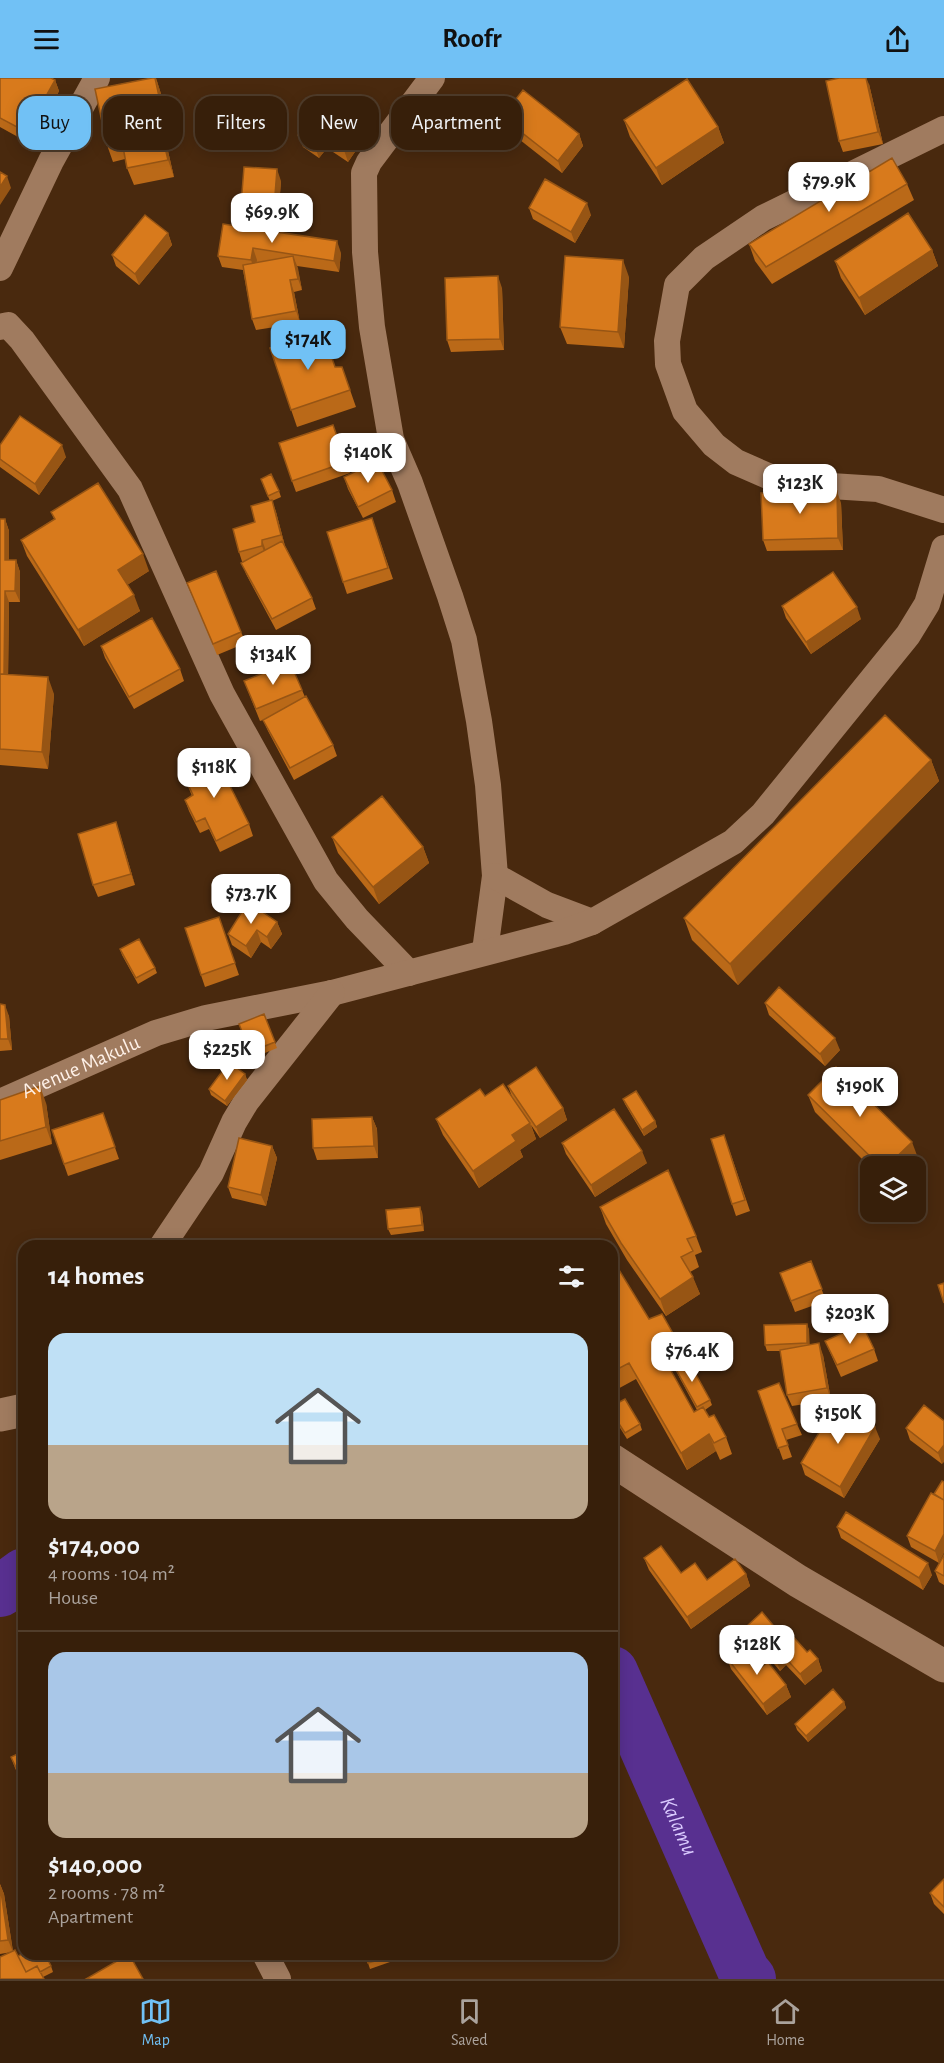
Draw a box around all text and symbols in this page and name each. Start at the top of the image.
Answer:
icon: menu [30,23,63,56]
icon: share [881,23,914,56]
text: Roofr [442,25,502,52]
chip: Buy [18,96,91,150]
chip: Rent [103,96,183,150]
chip: Filters [195,96,287,150]
chip: New [299,96,379,150]
chip: Apartment [391,96,522,150]
pin: $79.9K [780,162,878,213]
text: $79.9K [802,171,856,191]
pin: $69.9K [223,193,321,244]
text: $69.9K [245,202,299,222]
pin: $174K [266,320,350,371]
text: $174K [285,329,331,349]
pin: $140K [326,433,410,484]
text: $140K [344,442,392,462]
pin: $123K [758,464,842,515]
text: $123K [777,473,823,493]
pin: $134K [231,635,315,686]
text: $134K [250,644,296,664]
pin: $118K [172,748,256,799]
text: $118K [192,757,236,777]
pin: $73.7K [202,874,300,925]
text: $73.7K [225,883,277,903]
pin: $225K [185,1030,269,1081]
street label: Avenue Makulu [18,1031,143,1102]
text: $225K [203,1039,251,1059]
pin: $190K [818,1067,902,1118]
text: $190K [836,1076,884,1096]
map controls [860,1156,926,1222]
button: layers [860,1156,926,1222]
icon: filters [555,1260,588,1293]
text: 14 homes [48,1263,144,1289]
pin: $203K [808,1294,892,1345]
text: $203K [825,1303,875,1323]
pin: $76.4K [643,1332,741,1383]
text: $76.4K [665,1341,719,1361]
icon: home [264,1372,372,1480]
pin: $150K [796,1394,880,1445]
text: $150K [815,1403,861,1423]
text: $174,000 [48,1533,140,1559]
text: 4 rooms · 104 m² [48,1564,175,1584]
text: House [48,1588,98,1608]
pin: $128K [715,1625,799,1676]
text: $128K [733,1634,781,1654]
icon: home [264,1691,372,1799]
water label: Kalamu [656,1793,701,1859]
text: $140,000 [48,1852,142,1878]
text: 2 rooms · 78 m² [48,1883,165,1903]
text: Apartment [48,1907,133,1927]
tab: Map [139,1995,172,2050]
tab: Saved [451,1995,488,2050]
tab: Home [766,1995,805,2050]

